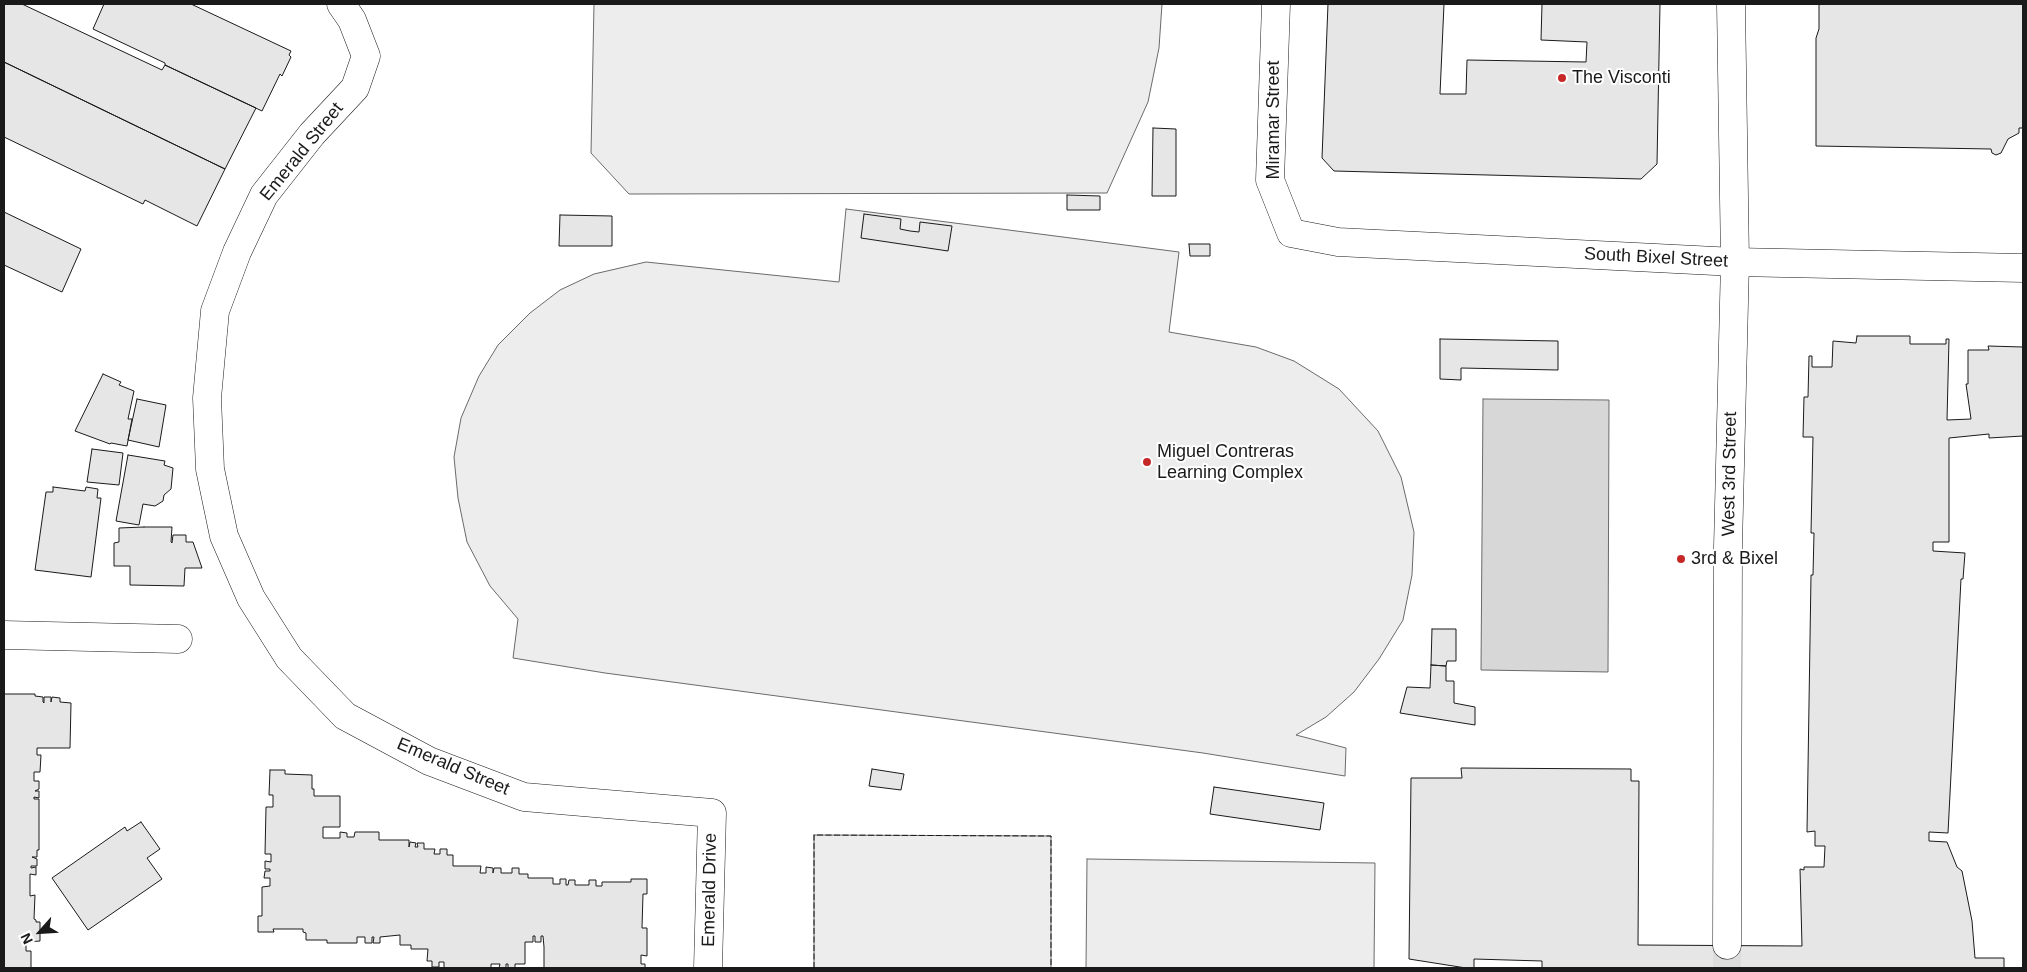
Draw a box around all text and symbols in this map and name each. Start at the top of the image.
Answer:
street label: Miramar Street [1263,60,1285,180]
place label: The Visconti [1572,67,1671,89]
marker: The Visconti [1556,72,1568,84]
street label: Emerald Street [256,99,348,205]
street label: South Bixel Street [1583,243,1729,273]
street label: West 3rd Street [1718,411,1742,537]
place label: Miguel Contreras Learning Complex [1157,441,1303,484]
marker: Miguel Contreras Learning Complex [1141,456,1153,468]
place label: 3rd & Bixel [1691,548,1778,570]
marker: 3rd & Bixel [1675,553,1687,565]
street label: Emerald Street [394,734,512,800]
street label: Emerald Drive [698,833,722,947]
north arrow [15,907,65,957]
text: N [17,931,36,947]

